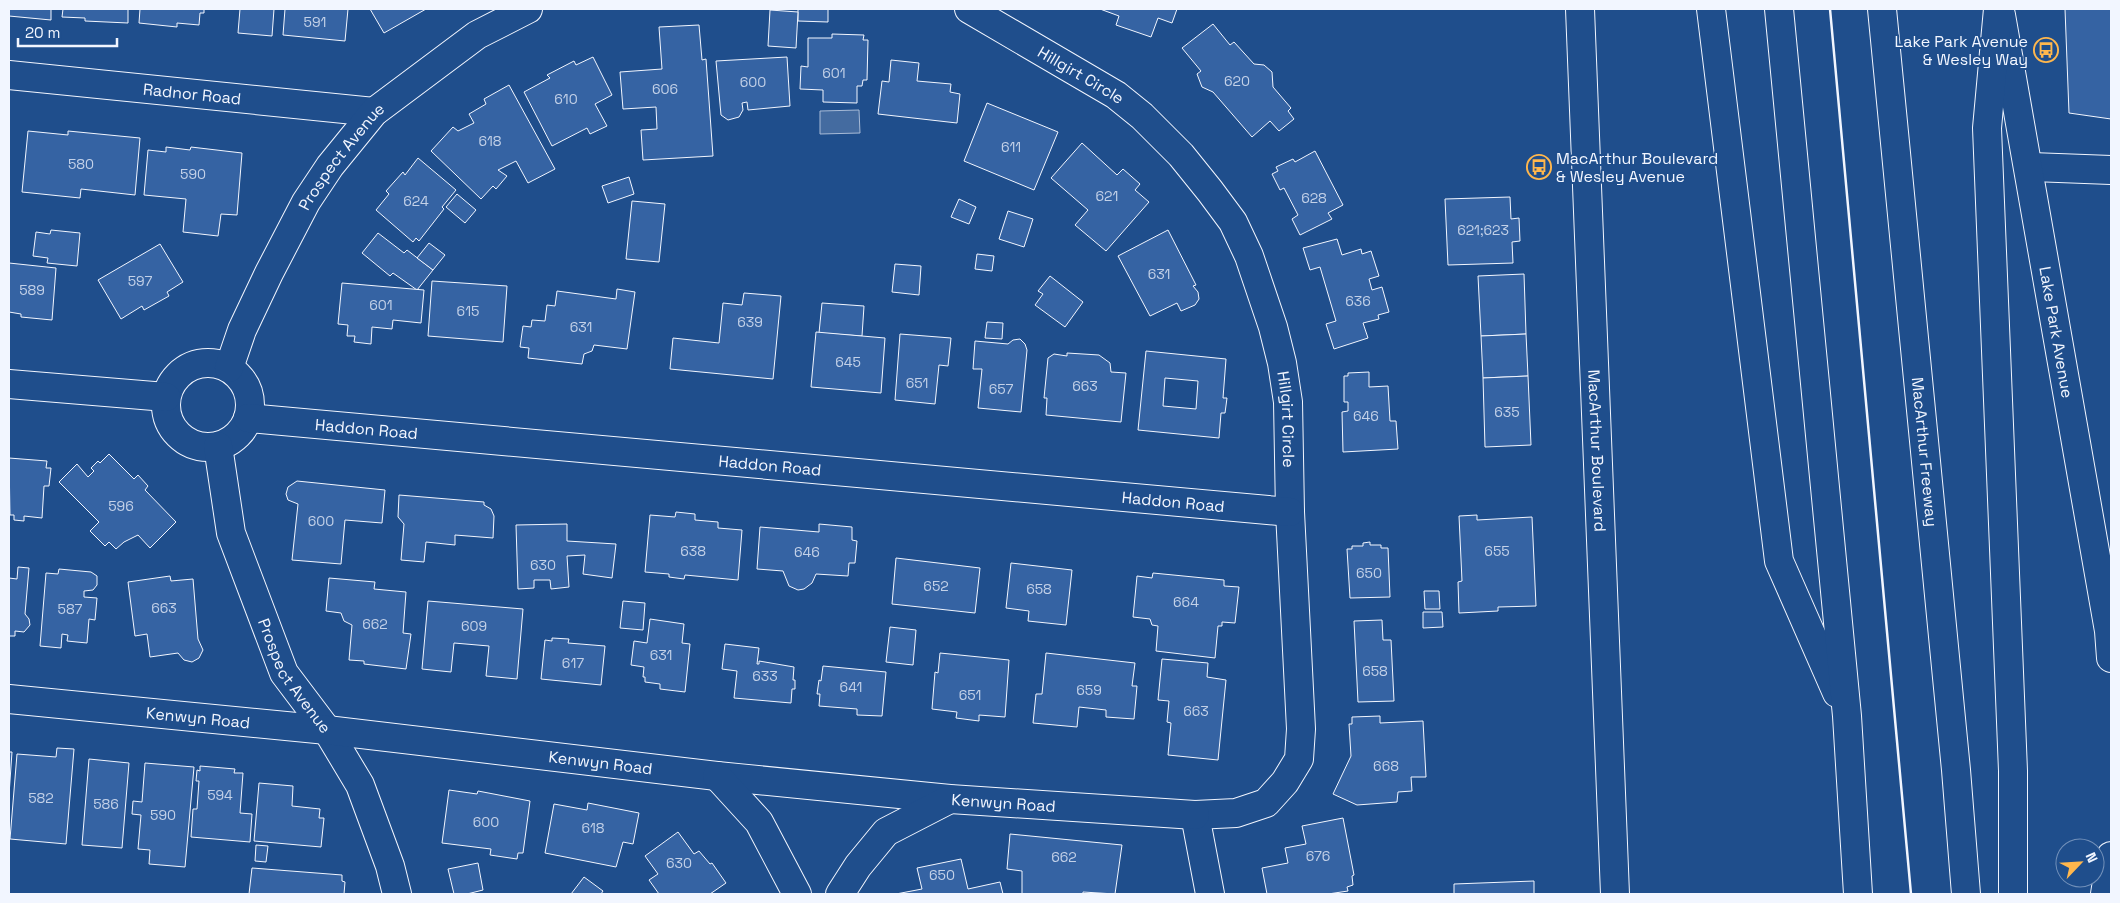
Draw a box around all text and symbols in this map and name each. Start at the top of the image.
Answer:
house number: 591 [304,13,326,31]
scale bar [18,15,116,47]
text: 20 m [25,23,60,42]
place label: Lake Park Avenue & Wesley Way [1895,31,2028,70]
bus stop icon: Lake Park Avenue & Wesley Way [2033,37,2059,63]
street label: Hillgirt Circle [1034,42,1129,109]
house number: 601 [822,64,846,82]
house number: 620 [1224,72,1250,90]
house number: 600 [740,73,766,91]
street label: Radnor Road [142,79,242,109]
house number: 606 [652,80,678,98]
house number: 610 [554,90,578,108]
street label: Prospect Avenue [294,98,389,214]
house number: 618 [478,132,502,150]
house number: 611 [1001,138,1021,156]
place label: MacArthur Boulevard & Wesley Avenue [1556,148,1718,187]
bus stop icon: MacArthur Boulevard & Wesley Avenue [1526,154,1552,180]
house number: 580 [68,155,94,173]
house number: 590 [180,165,206,183]
house number: 621 [1096,187,1118,205]
house number: 628 [1301,189,1327,207]
house number: 624 [403,192,429,210]
house number: 621;623 [1457,221,1509,239]
house number: 631 [1148,265,1170,283]
street label: Lake Park Avenue [2034,265,2078,400]
house number: 597 [128,272,152,290]
house number: 589 [19,281,45,299]
house number: 636 [1345,292,1371,310]
house number: 601 [369,296,393,314]
house number: 615 [457,302,479,320]
house number: 639 [737,313,763,331]
house number: 631 [570,318,592,336]
house number: 645 [835,353,861,371]
street label: MacArthur Boulevard [1583,369,1611,532]
street label: Hillgirt Circle [1272,370,1299,468]
house number: 651 [906,374,928,392]
street label: MacArthur Freeway [1907,376,1942,528]
house number: 663 [1072,377,1098,395]
house number: 657 [989,380,1013,398]
house number: 635 [1494,403,1520,421]
house number: 646 [1353,407,1379,425]
street label: Haddon Road [314,414,419,444]
street label: Haddon Road [717,450,822,481]
street label: Haddon Road [1121,487,1226,517]
house number: 596 [108,497,134,515]
house number: 600 [308,512,334,530]
house number: 638 [680,542,706,560]
house number: 655 [1484,542,1510,560]
house number: 646 [794,543,820,561]
house number: 630 [530,556,556,574]
house number: 650 [1356,564,1382,582]
house number: 652 [923,577,949,595]
house number: 658 [1026,580,1052,598]
house number: 664 [1173,593,1199,611]
house number: 663 [151,599,177,617]
house number: 587 [58,600,83,618]
street label: Prospect Avenue [253,615,336,738]
house number: 662 [362,615,388,633]
house number: 609 [461,617,487,635]
house number: 631 [650,646,672,664]
house number: 617 [562,654,584,672]
house number: 658 [1362,662,1388,680]
house number: 633 [752,667,778,685]
house number: 641 [840,678,862,696]
house number: 659 [1076,681,1102,699]
house number: 651 [959,686,981,704]
street label: Kenwyn Road [145,702,251,733]
house number: 663 [1183,702,1209,720]
street label: Kenwyn Road [547,746,654,779]
house number: 668 [1373,757,1399,775]
house number: 594 [207,786,233,804]
house number: 582 [28,789,54,807]
street label: Kenwyn Road [951,789,1056,817]
house number: 586 [93,795,119,813]
house number: 590 [150,806,176,824]
house number: 600 [473,813,499,831]
house number: 618 [581,819,605,837]
north arrow [2055,838,2105,888]
house number: 676 [1306,847,1330,865]
house number: 662 [1051,848,1077,866]
text: N [2082,849,2102,866]
house number: 630 [666,854,692,872]
house number: 650 [929,866,955,884]

